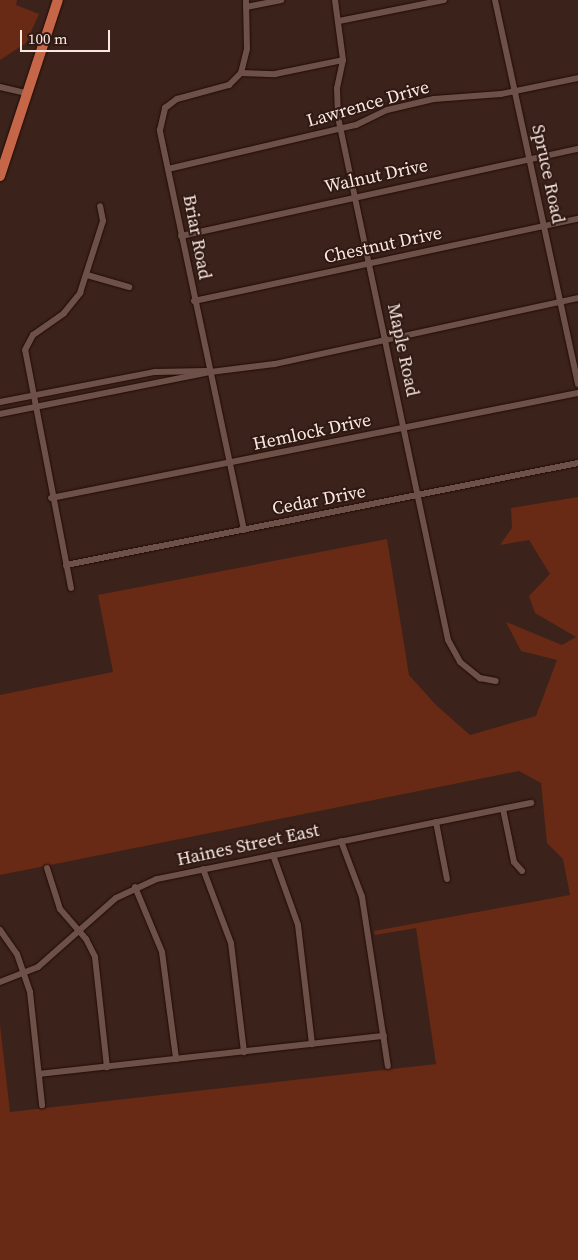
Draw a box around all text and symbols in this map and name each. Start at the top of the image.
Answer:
scale bar [22,20,112,52]
text: 100 m [28,28,68,49]
street label: Lawrence Drive [304,76,432,132]
street label: Spruce Road [527,123,569,225]
street label: Walnut Drive [322,154,430,198]
street label: Briar Road [178,193,216,281]
street label: Chestnut Drive [322,222,444,268]
street label: Maple Road [383,302,423,398]
street label: Hemlock Drive [251,409,373,455]
street label: Cedar Drive [270,480,368,520]
street label: Haines Street East [175,819,321,871]

